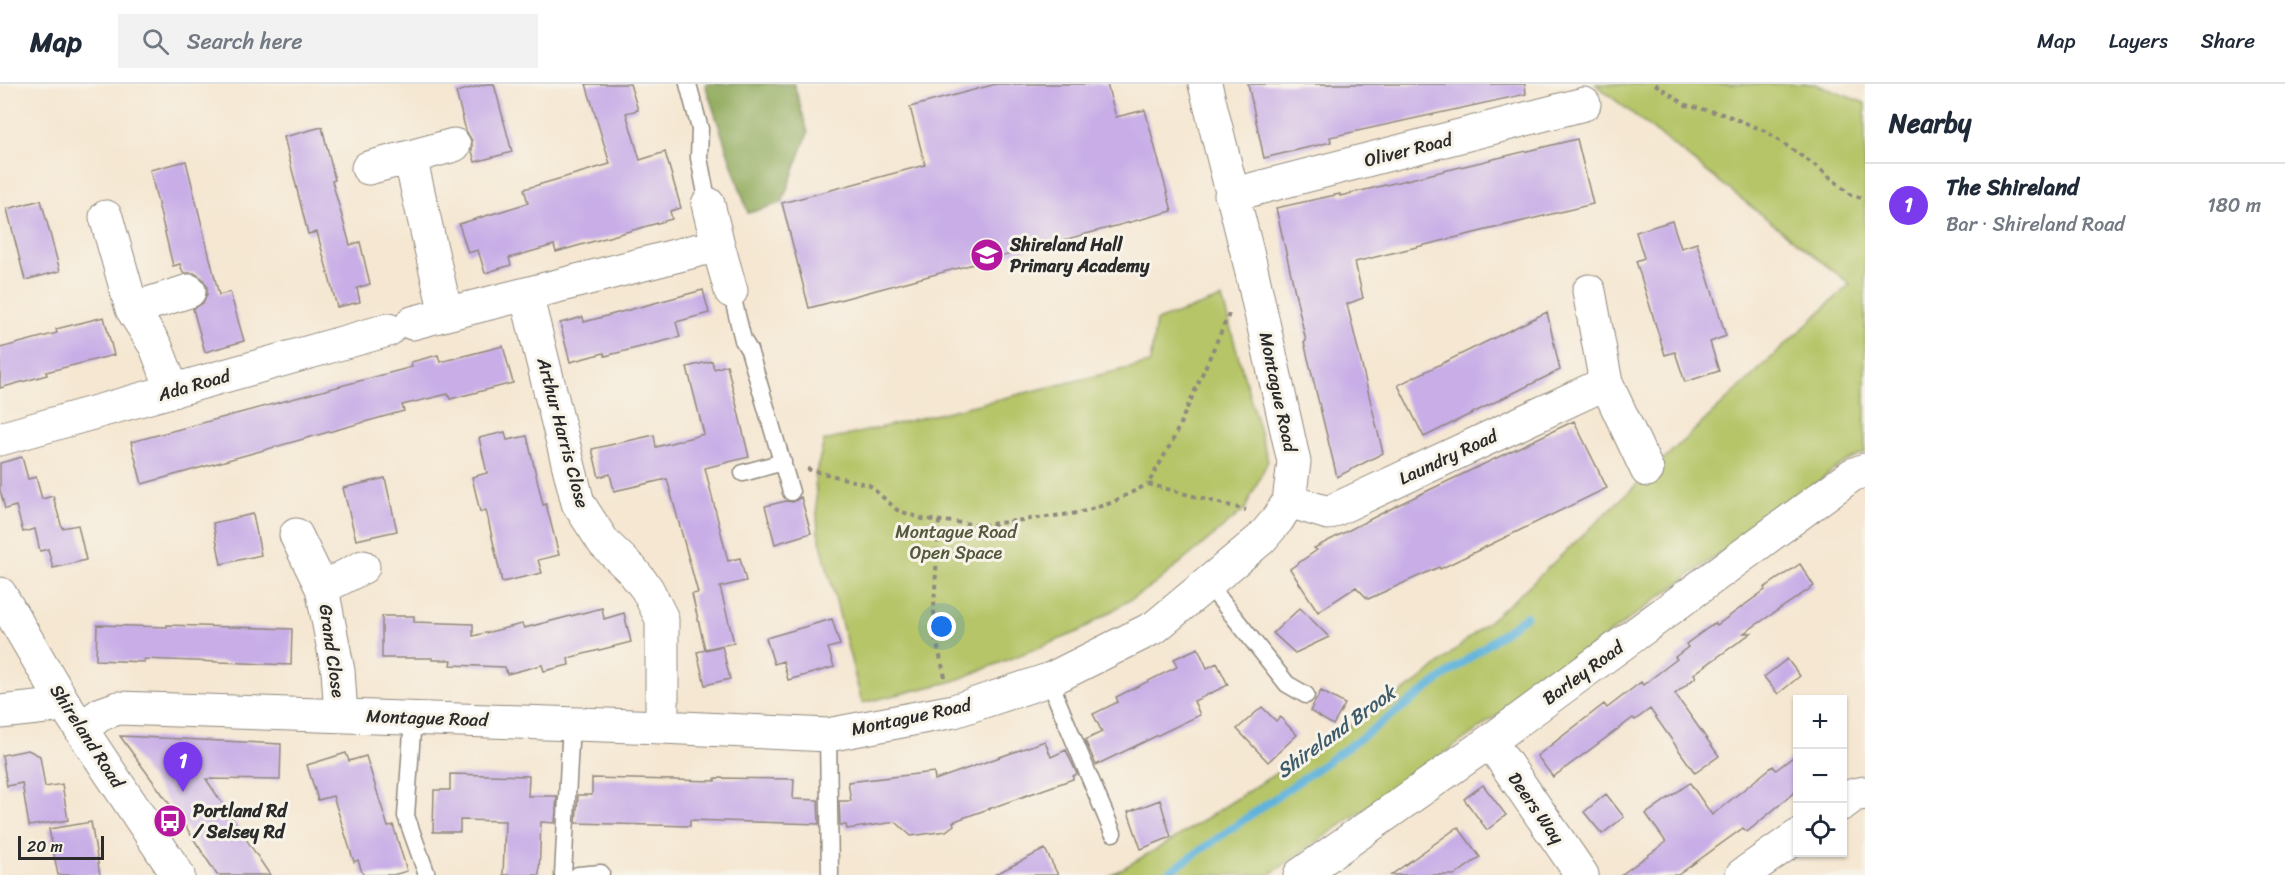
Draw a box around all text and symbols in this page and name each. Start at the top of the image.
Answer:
search box [118,14,538,68]
text: Map [30,17,82,66]
text: Search here [187,22,303,61]
text: Map [2037,22,2076,60]
text: Layers [2109,22,2168,60]
text: Share [2201,22,2255,60]
icon: search [139,25,172,58]
text: Nearby [1889,100,1971,146]
street label: Oliver Road [1361,123,1457,176]
text: The Shireland [1946,168,2079,207]
text: 1 [1904,188,1913,223]
text: 180 m [2207,188,2261,223]
text: Bar · Shireland Road [1946,207,2125,242]
place label: Shireland Hall Primary Academy [1009,229,1150,282]
school or university icon: Shireland Hall Primary Academy [969,237,1005,273]
street label: Montague Road [1250,329,1307,456]
street label: Arthur Harris Close [527,353,598,512]
street label: Ada Road [153,359,235,411]
street label: Laundry Road [1393,419,1504,494]
park label: Montague Road Open Space [895,516,1018,569]
street label: Grand Close [310,602,354,700]
your location [927,612,956,641]
street label: Barley Road [1535,631,1632,714]
water label: Shireland Brook [1269,675,1405,788]
street label: Shireland Road [41,677,134,796]
street label: Montague Road [848,688,975,745]
map controls [1793,695,1847,857]
button: + [1793,695,1847,749]
street label: Montague Road [366,700,490,736]
pin: 1 [164,742,202,792]
button: − [1793,749,1847,803]
street label: Deers Way [1499,765,1573,851]
place label: Portland Rd / Selsey Rd [192,795,288,848]
bus stop icon: Portland Rd / Selsey Rd [152,803,188,839]
button: locate [1793,803,1847,857]
text: 20 m [27,832,63,861]
scale bar [18,833,104,860]

